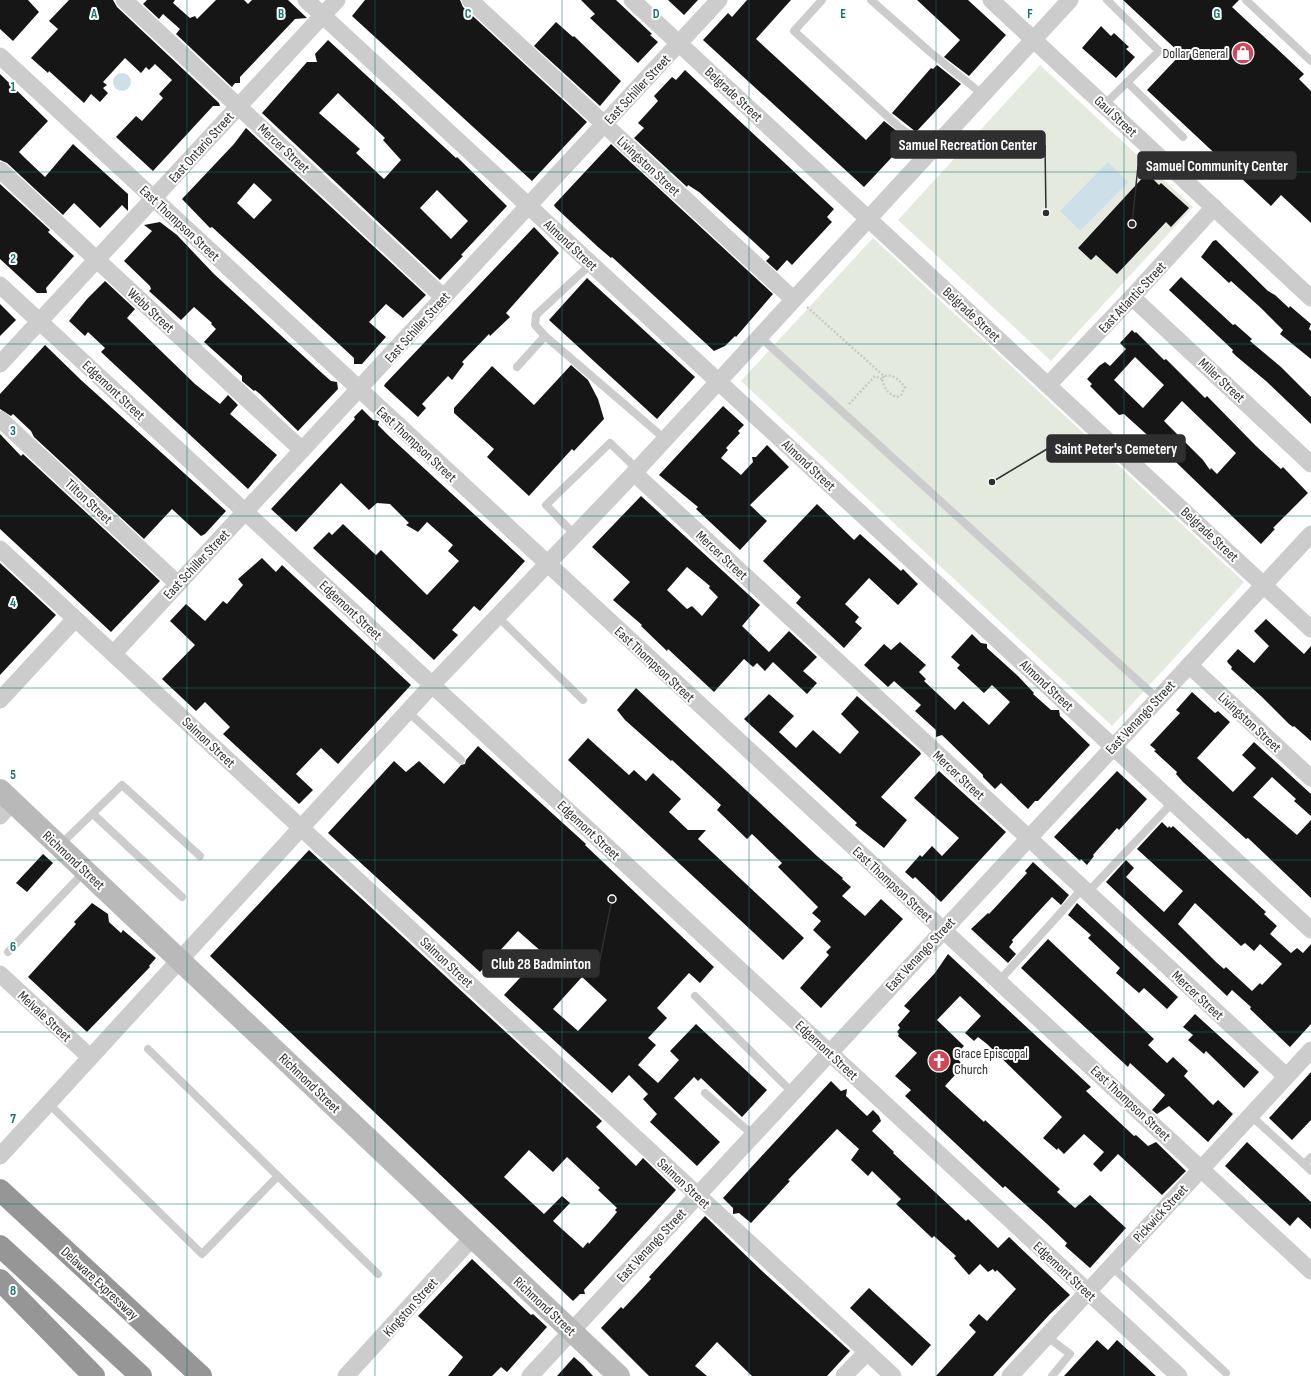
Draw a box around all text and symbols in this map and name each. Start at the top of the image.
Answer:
text: A [90,6,98,22]
text: B [278,6,284,22]
text: C [465,6,472,22]
text: D [653,6,660,22]
text: E [840,6,846,22]
text: F [1027,6,1033,22]
text: G [1214,6,1221,22]
shop icon: Dollar General [1230,40,1256,66]
place label: Dollar General [1162,45,1228,62]
street label: East Schiller Street [601,51,674,128]
street label: Belgrade Street [701,63,766,125]
text: 1 [10,79,16,95]
street label: Gaul Street [1091,92,1141,140]
street label: East Ontario Street [165,108,238,186]
street label: Mercer Street [254,120,313,177]
callout: Samuel Recreation Center [891,131,1045,158]
street label: Livingston Street [614,133,684,200]
text: Samuel Recreation Center [899,136,1038,155]
callout: Samuel Community Center [1138,152,1296,179]
text: Samuel Community Center [1146,157,1288,176]
street label: East Thompson Street [136,182,223,265]
street label: Almond Street [540,216,601,274]
text: 2 [10,251,16,267]
street label: East Atlantic Street [1095,258,1170,336]
street label: Belgrade Street [939,283,1004,345]
street label: Webb Street [124,284,178,336]
street label: East Schiller Street [381,288,454,366]
street label: Miller Street [1195,355,1248,406]
street label: Edgemont Street [79,357,149,424]
street label: East Thompson Street [373,403,460,486]
text: 3 [10,423,16,439]
callout: Saint Peter's Cemetery [1047,435,1185,462]
street label: Almond Street [778,436,839,494]
text: Saint Peter's Cemetery [1055,440,1178,459]
street label: Tilton Street [61,475,116,528]
street label: Belgrade Street [1177,503,1242,565]
street label: East Schiller Street [160,526,233,603]
street label: Mercer Street [692,527,751,584]
street label: Edgemont Street [316,577,386,644]
text: 4 [10,595,16,611]
street label: East Thompson Street [611,623,698,706]
street label: Almond Street [1016,656,1077,714]
street label: East Venango Street [1102,677,1179,758]
street label: Livingston Street [1215,689,1285,756]
street label: Salmon Street [179,713,239,771]
street label: Mercer Street [929,747,988,804]
text: 5 [10,767,16,783]
street label: Edgemont Street [554,797,624,864]
street label: Richmond Street [39,827,108,894]
street label: East Thompson Street [849,843,936,926]
street label: East Venango Street [882,914,959,995]
street label: Salmon Street [417,933,477,991]
text: 6 [10,939,16,955]
callout: Club 28 Badminton [483,950,599,977]
text: Club 28 Badminton [491,955,591,974]
street label: Mercer Street [1168,967,1227,1024]
street label: Melvale Street [14,987,75,1045]
street label: Edgemont Street [792,1017,862,1084]
place label: Grace Episcopal Church [954,1045,1028,1078]
church icon: Grace Episcopal Church [926,1048,952,1074]
street label: Richmond Street [275,1050,344,1117]
street label: East Thompson Street [1087,1062,1174,1145]
text: 7 [10,1111,16,1127]
street label: Salmon Street [654,1154,714,1212]
street label: Pickwick Street [1129,1181,1191,1246]
street label: East Venango Street [613,1205,690,1286]
street label: Edgemont Street [1030,1238,1100,1305]
street label: Delaware Expressway [57,1243,142,1324]
street label: Richmond Street [510,1273,579,1340]
street label: Kingston Street [380,1274,441,1340]
text: 8 [10,1283,16,1299]

